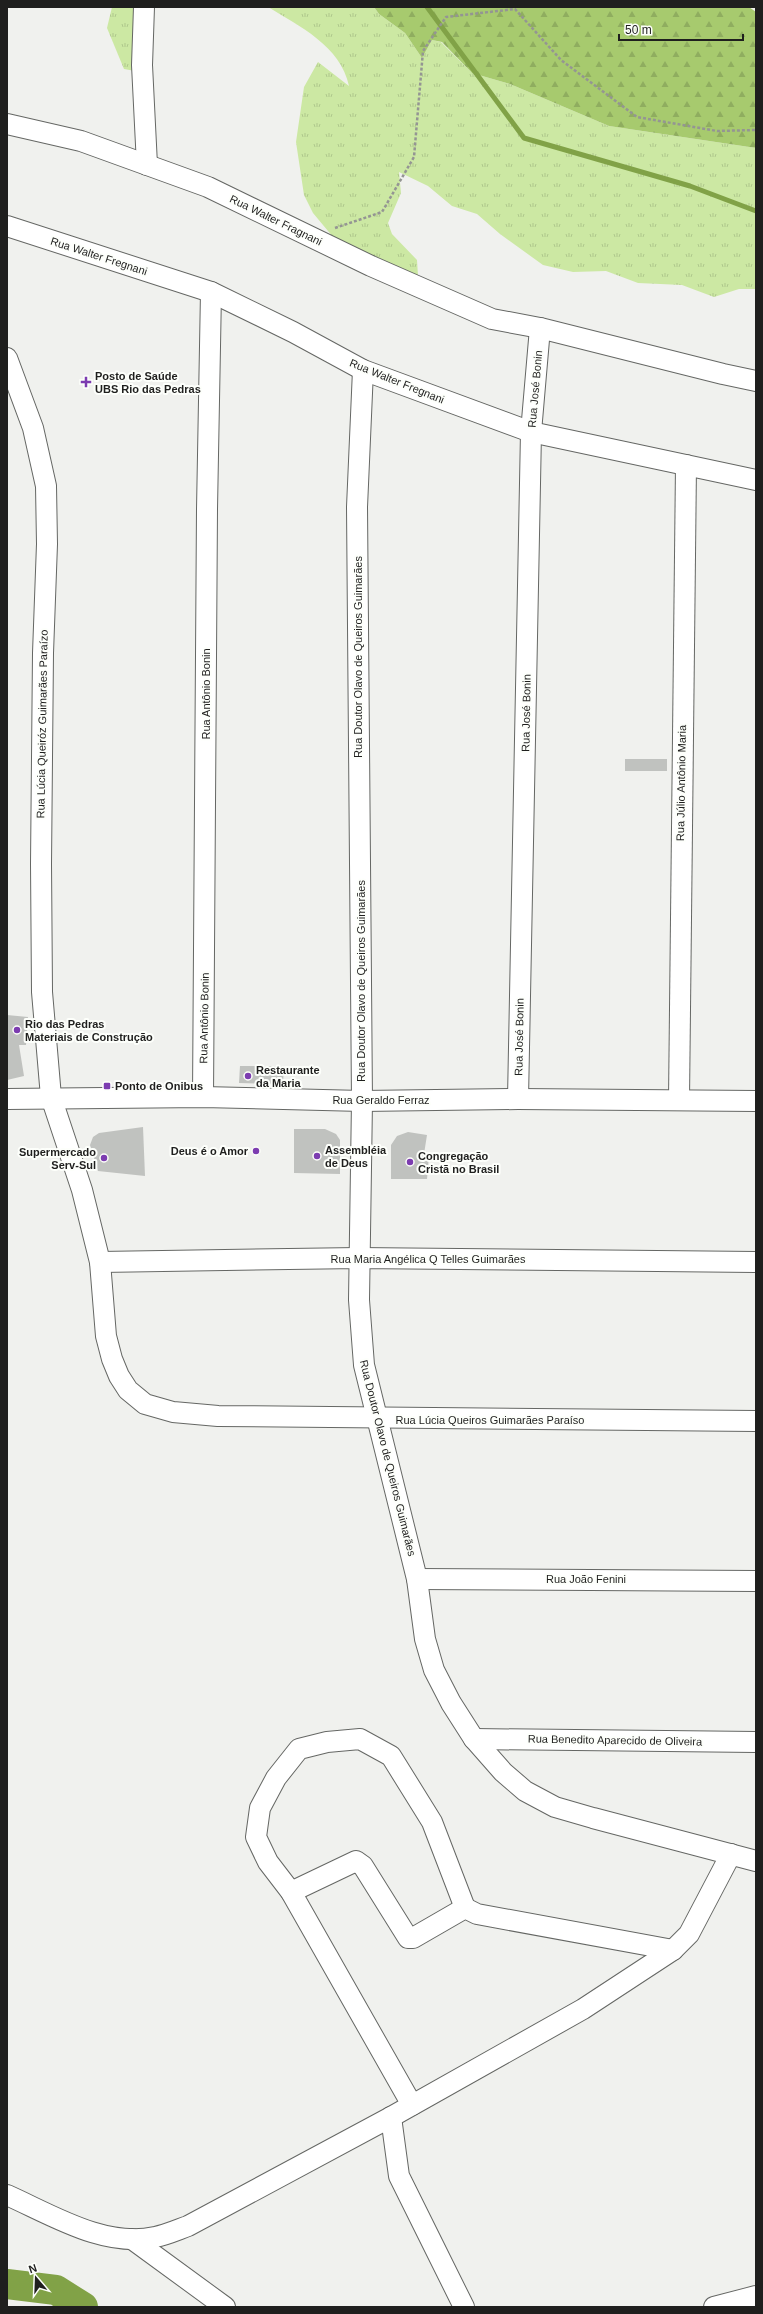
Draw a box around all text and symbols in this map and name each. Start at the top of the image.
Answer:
scale bar [619,16,743,42]
text: 50 m [625,23,652,37]
street label: Rua Walter Fragnani [228,192,324,248]
street label: Rua Walter Fregnani [49,235,149,277]
street label: Rua José Bonin [526,350,544,428]
street label: Rua Walter Fregnani [348,357,446,405]
place label: Posto de Saúde UBS Rio das Pedras [95,370,201,395]
marker: Posto de Saúde UBS Rio das Pedras [80,376,92,388]
street label: Rua Doutor Olavo de Queiros Guimarães [352,556,364,758]
street label: Rua Lúcia Queiróz Guimarães Paraízo [34,629,50,819]
street label: Rua Antônio Bonin [200,648,212,740]
street label: Rua José Bonin [519,674,533,752]
street label: Rua Júlio Antônio Maria [674,724,688,841]
street label: Rua Doutor Olavo de Queiros Guimarães [355,880,367,1082]
street label: Rua Antônio Bonin [197,972,211,1064]
street label: Rua José Bonin [512,998,526,1076]
place label: Rio das Pedras Materiais de Construção [25,1018,153,1043]
marker: Rio das Pedras Materiais de Construção [12,1025,22,1035]
place label: Restaurante da Maria [256,1064,320,1089]
marker: Restaurante da Maria [243,1071,253,1081]
place label: Ponto de Onibus [115,1080,203,1092]
marker: Ponto de Onibus [102,1081,112,1091]
street label: Rua Geraldo Ferraz [332,1094,430,1106]
place label: Assembléia de Deus [325,1144,387,1169]
place label: Deus é o Amor [171,1145,249,1157]
place label: Supermercado Serv-Sul [19,1146,96,1171]
marker: Deus é o Amor [251,1146,261,1156]
place label: Congregação Cristã no Brasil [418,1150,499,1175]
marker: Assembléia de Deus [312,1151,322,1161]
marker: Supermercado Serv-Sul [99,1153,109,1163]
marker: Congregação Cristã no Brasil [405,1157,415,1167]
street label: Rua Maria Angélica Q Telles Guimarães [331,1253,526,1265]
street label: Rua Doutor Olavo de Queiros Guimarães [358,1359,418,1558]
street label: Rua Lúcia Queiros Guimarães Paraíso [396,1414,584,1426]
street label: Rua João Fenini [546,1573,626,1585]
street label: Rua Benedito Aparecido de Oliveira [528,1732,703,1748]
north arrow [16,2258,56,2298]
text: N [27,2262,39,2276]

